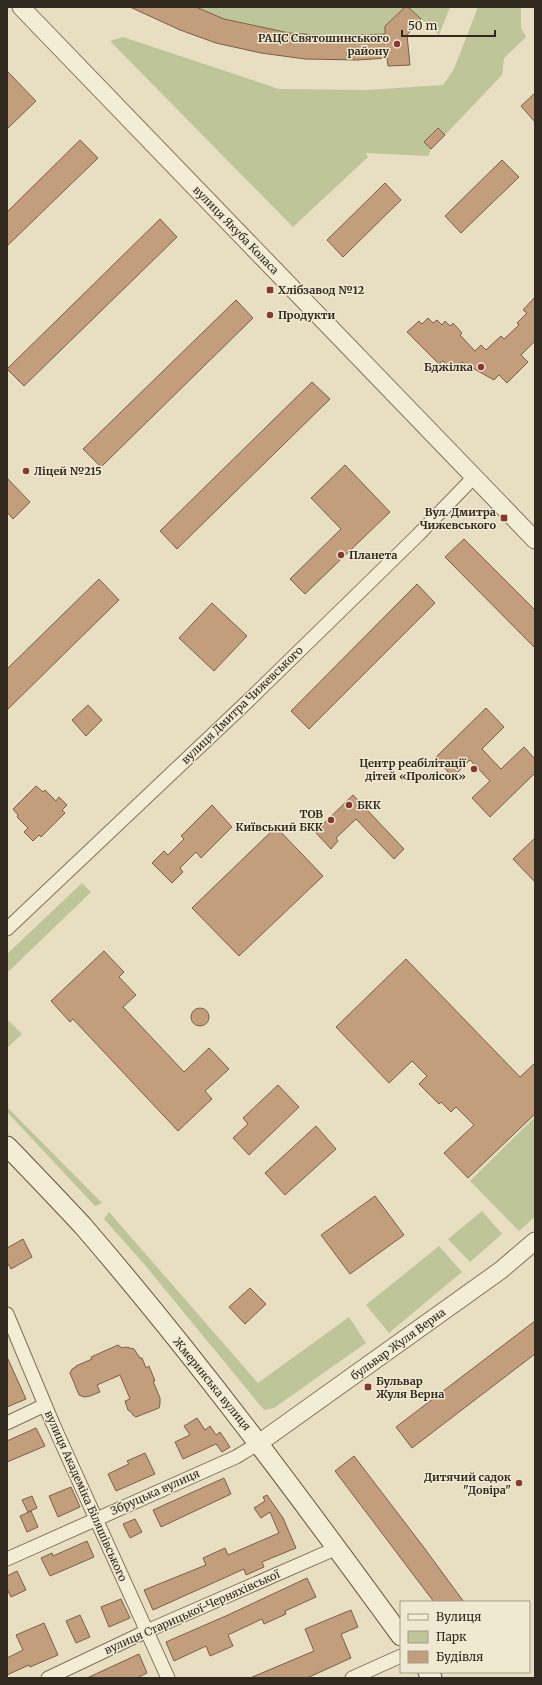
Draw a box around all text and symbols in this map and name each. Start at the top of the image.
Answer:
scale bar [402,12,495,38]
text: 50 m [408,18,437,33]
place label: РАЦС Святошинського району [258,31,389,58]
marker: РАЦС Святошинського району [392,39,402,49]
street label: вулиця Якуба Коласа [190,183,282,277]
place label: Хлібзавод №12 [278,283,365,297]
marker: Хлібзавод №12 [265,285,275,295]
place label: Продукти [278,308,336,322]
marker: Продукти [265,310,275,320]
place label: Бджілка [424,360,473,374]
marker: Бджілка [476,362,486,372]
place label: Ліцей №215 [34,464,102,478]
marker: Ліцей №215 [21,466,31,476]
place label: Вул. Дмитра Чижевського [420,505,496,532]
marker: Вул. Дмитра Чижевського [499,513,509,523]
place label: Планета [349,548,397,562]
marker: Планета [336,550,346,560]
street label: вулиця Дмитра Чижевського [178,643,306,767]
place label: Центр реабілітації дітей «Пролісок» [359,756,466,783]
marker: Центр реабілітації дітей «Пролісок» [469,764,479,774]
place label: БКК [357,798,381,812]
marker: БКК [344,800,354,810]
place label: ТОВ Київський БКК [236,807,323,834]
marker: ТОВ Київський БКК [326,815,336,825]
street label: бульвар Жуля Верна [348,1305,448,1383]
street label: Жмеринська вулиця [170,1335,254,1434]
place label: Бульвар Жуля Верна [376,1374,444,1401]
marker: Бульвар Жуля Верна [363,1382,373,1392]
street label: вулиця Академіка Біляшівського [42,1408,130,1584]
street label: Збруцька вулиця [108,1466,202,1518]
place label: Дитячий садок "Довіра" [424,1470,512,1497]
marker: Дитячий садок "Довіра" [514,1478,524,1488]
street label: вулиця Старицької-Черняхівської [102,1567,282,1657]
legend [400,1601,530,1673]
text: Вулиця [436,1609,481,1624]
text: Парк [436,1629,467,1644]
text: Будівля [436,1649,483,1664]

